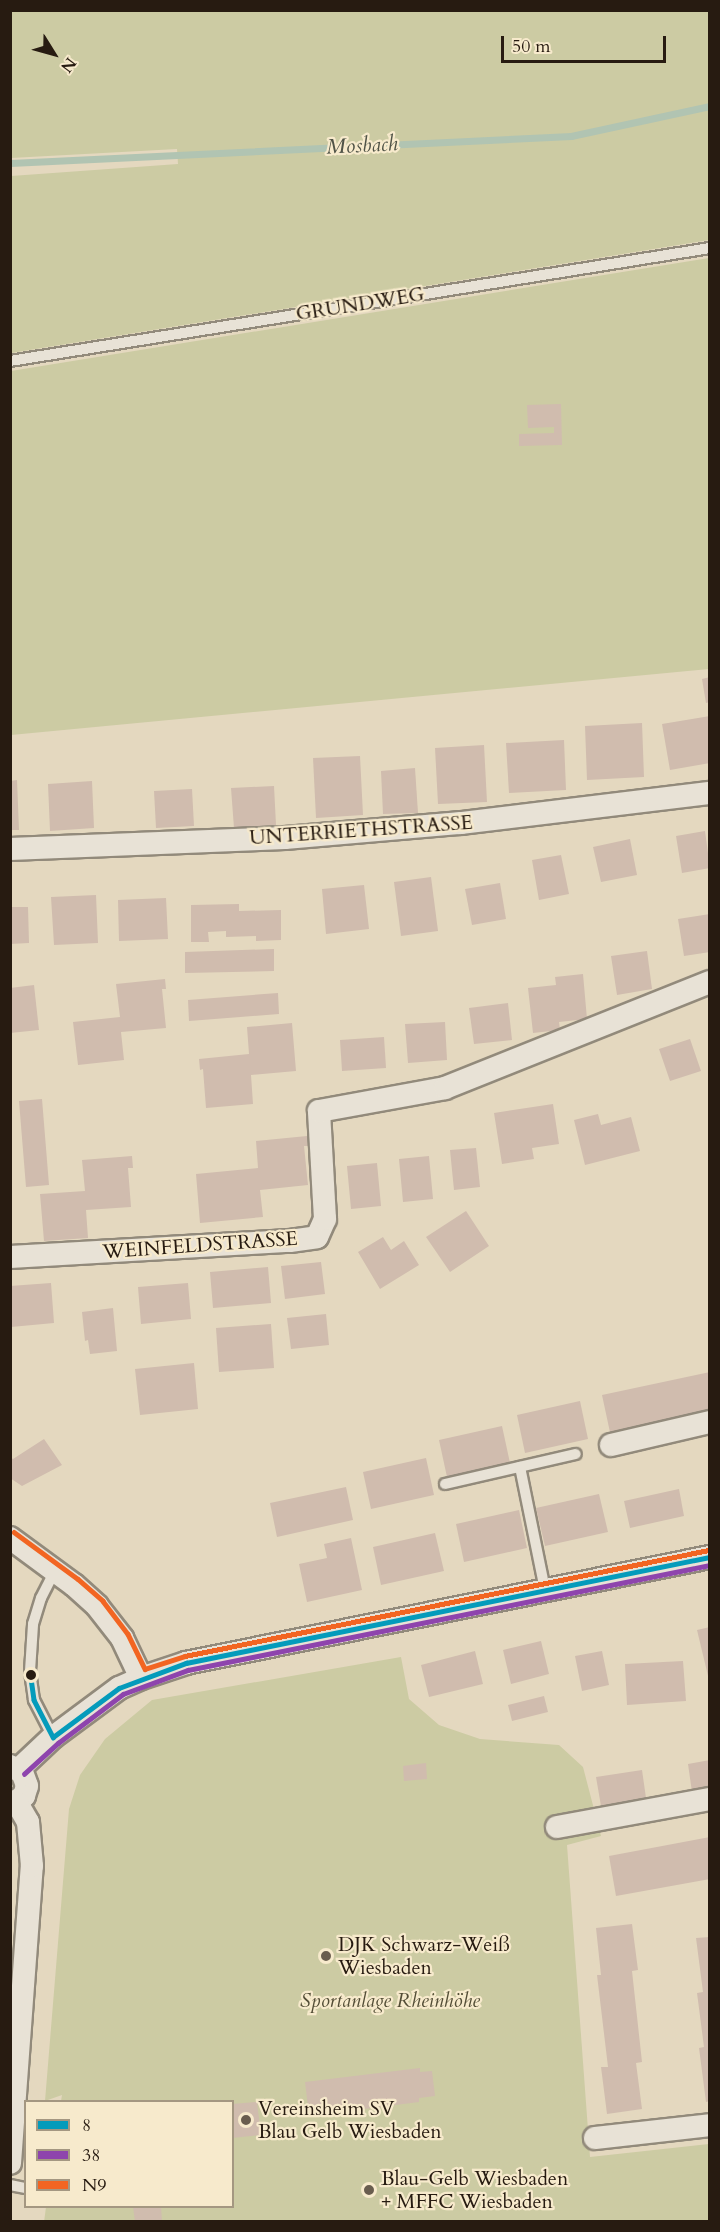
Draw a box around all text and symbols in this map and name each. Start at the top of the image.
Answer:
north arrow [24,24,84,84]
scale bar [504,24,669,62]
text: 50 m [512,34,551,59]
text: N [55,53,81,77]
water label: Mosbach [325,132,399,160]
street label: GRUNDWEG [294,282,426,326]
street label: UNTERRIETHSTRASSE [249,810,473,850]
street label: WEINFELDSTRASSE [102,1226,298,1264]
unlabelled marker [25,1669,37,1681]
place label: DJK Schwarz-Weiß Wiesbaden [338,1932,510,1979]
marker: DJK Schwarz-Weiß Wiesbaden [319,1949,333,1963]
park label: Sportanlage Rheinhöhe [300,1988,480,2012]
place label: Vereinsheim SV Blau Gelb Wiesbaden [258,2096,442,2143]
legend [24,2100,234,2208]
text: 8 [82,2113,91,2138]
marker: Vereinsheim SV Blau Gelb Wiesbaden [239,2113,253,2127]
text: 38 [82,2143,100,2168]
place label: Blau-Gelb Wiesbaden + MFFC Wiesbaden [381,2166,568,2213]
text: N9 [82,2173,107,2198]
marker: Blau-Gelb Wiesbaden + MFFC Wiesbaden [362,2183,376,2197]

